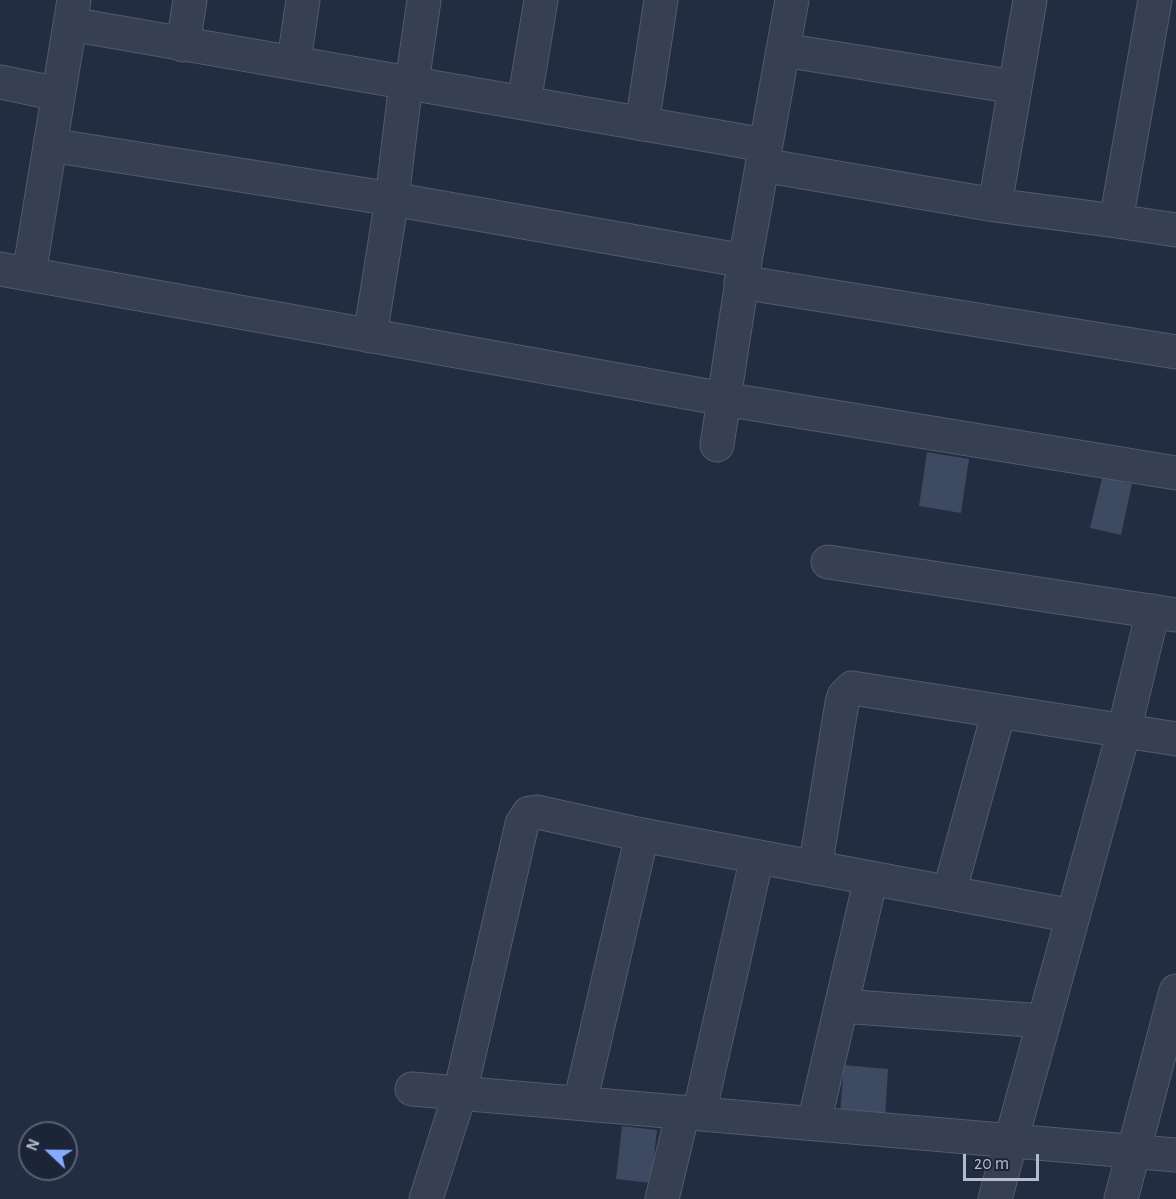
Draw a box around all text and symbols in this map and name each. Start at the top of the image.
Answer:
north arrow [18,1121,78,1181]
text: N [24,1137,43,1153]
scale bar [966,1142,1042,1180]
text: 20 m [974,1155,1009,1173]

